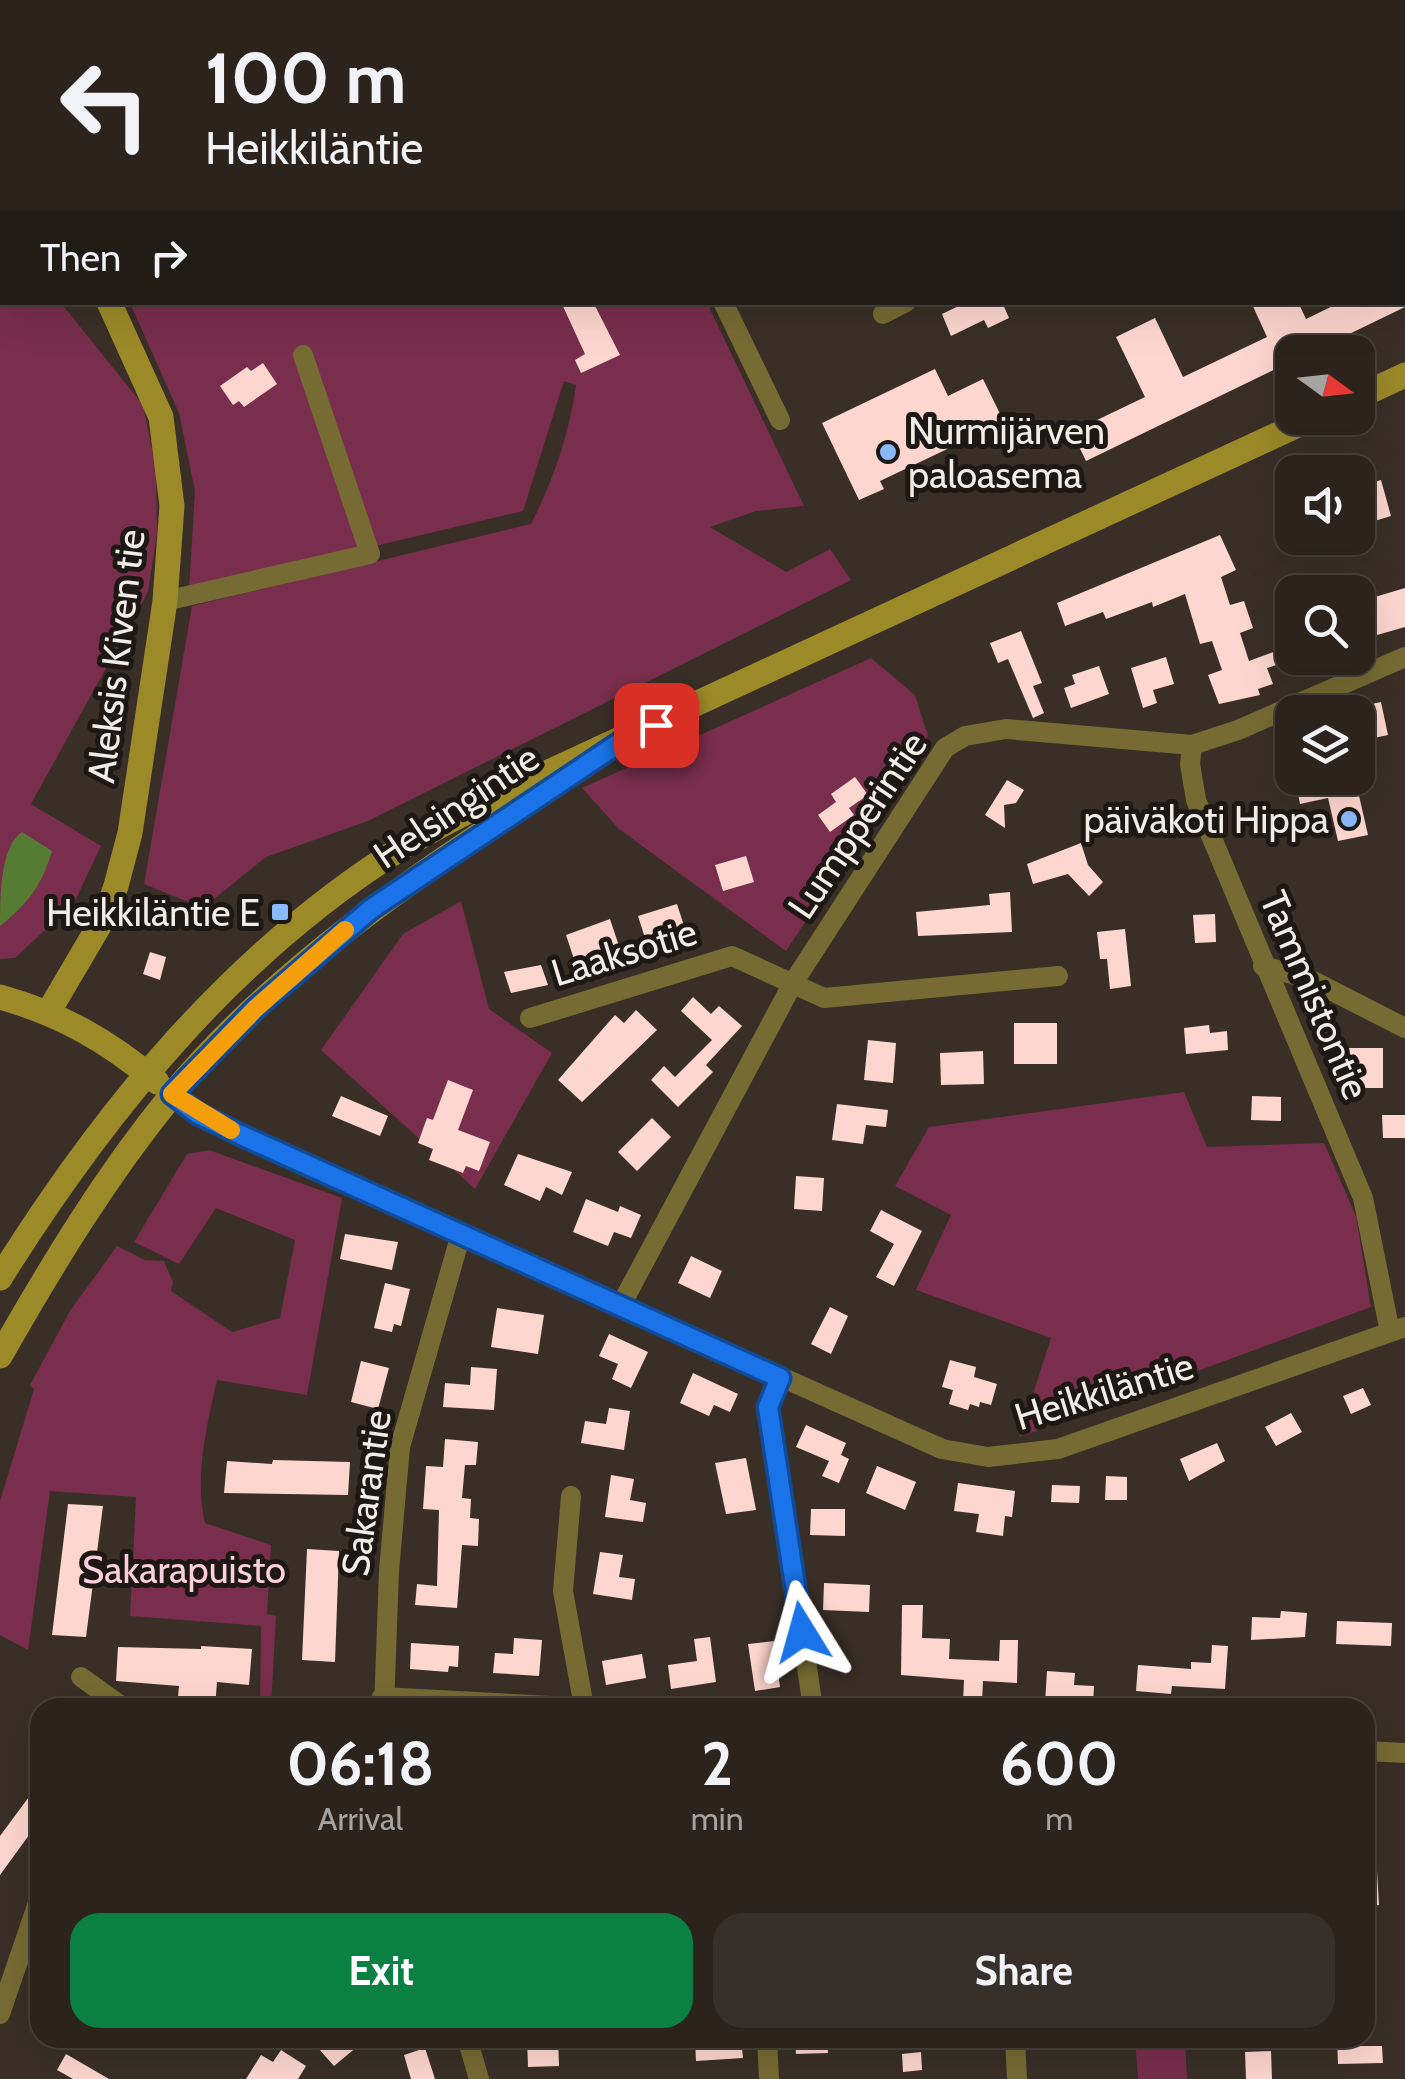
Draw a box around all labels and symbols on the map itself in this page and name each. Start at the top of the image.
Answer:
north arrow [1275,335,1375,435]
place label: Nurmijärven paloasema [908,407,1105,498]
marker: Nurmijärven paloasema [877,441,899,463]
street label: Aleksis Kiven tie [77,527,155,785]
pin [614,683,699,768]
street label: Lumpperintie [777,723,937,927]
street label: Helsingintie [365,734,547,878]
place label: päiväkoti Hippa [1083,796,1329,843]
marker: päiväkoti Hippa [1338,808,1360,830]
street label: Tammistontie [1250,884,1380,1106]
place label: Heikkiläntie E [46,889,260,936]
marker: Heikkiläntie E [269,901,291,923]
street label: Laaksotie [546,908,702,996]
street label: Heikkiläntie [1009,1342,1199,1440]
street label: Sakarantie [331,1407,401,1579]
park label: Sakarapuisto [82,1546,286,1593]
position arrow [750,1580,854,1684]

